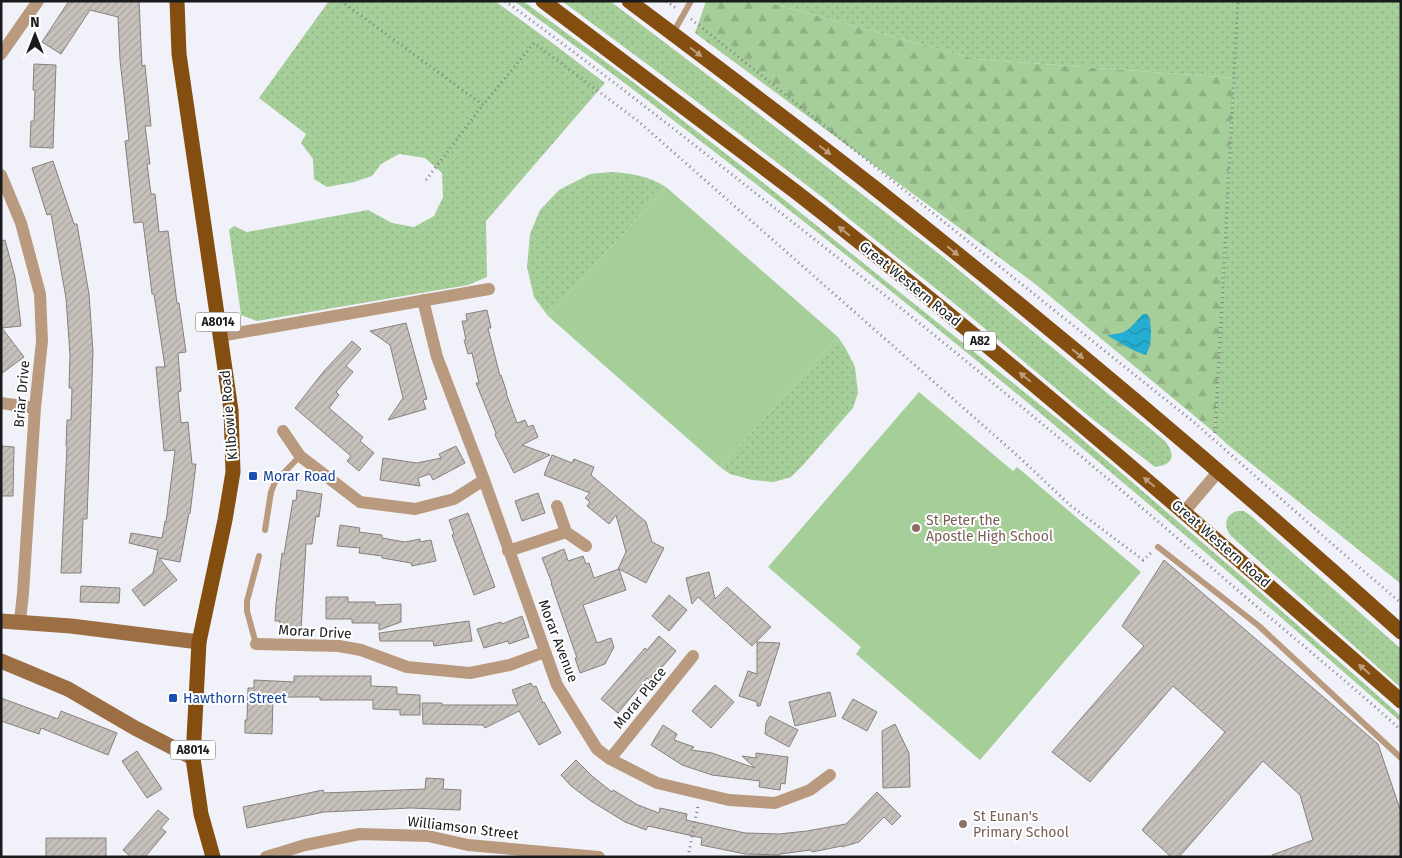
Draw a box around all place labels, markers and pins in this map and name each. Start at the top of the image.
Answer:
place label: Morar Road [263,468,336,485]
marker: Morar Road [247,470,259,482]
place label: St Peter the Apostle High School [926,512,1053,545]
marker: St Peter the Apostle High School [910,522,922,534]
place label: Hawthorn Street [183,690,288,707]
marker: Hawthorn Street [167,692,179,704]
place label: St Eunan's Primary School [973,808,1069,841]
marker: St Eunan's Primary School [957,818,969,830]

